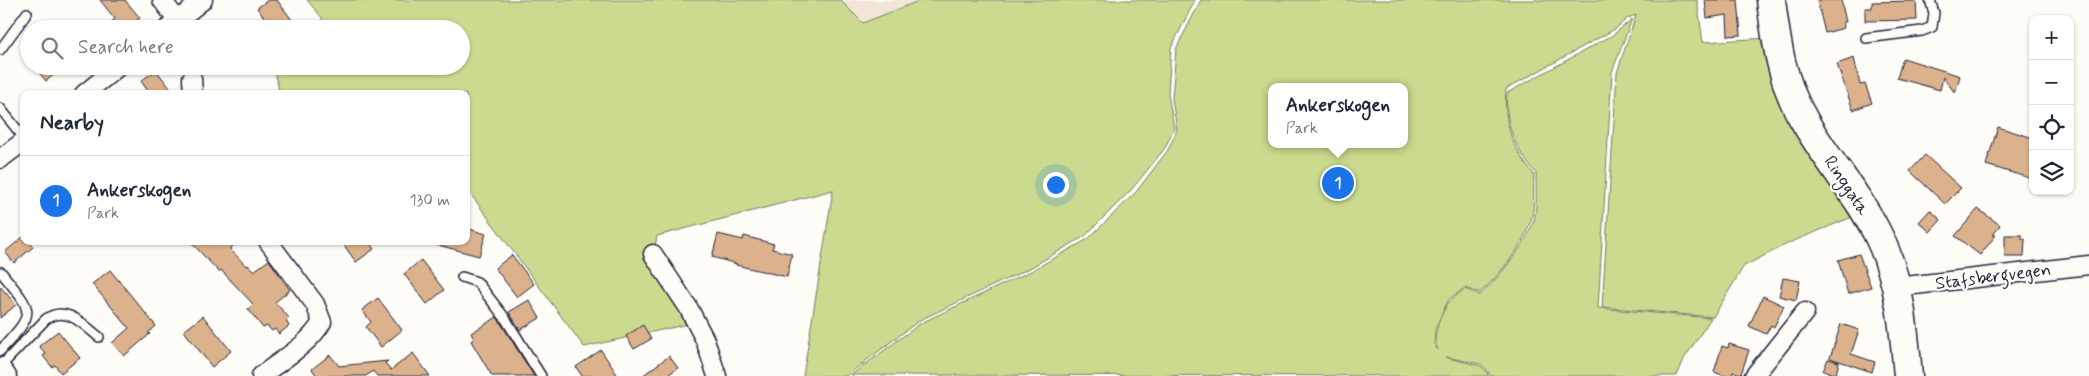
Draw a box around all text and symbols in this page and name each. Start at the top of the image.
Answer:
map controls [2029,15,2074,195]
button: + [2029,15,2074,60]
search box [20,20,470,75]
icon: search [38,34,66,62]
text: Search here [78,35,174,60]
button: − [2029,60,2074,105]
popup [1268,83,1408,148]
text: Ankerskogen [1286,93,1390,118]
button: locate [2029,105,2074,150]
text: Nearby [40,109,104,137]
text: Park [1286,118,1318,139]
button: layers [2029,150,2074,195]
street label: Ringgata [1817,151,1875,221]
pin: 1 [1322,164,1354,202]
your location [1043,172,1069,198]
text: Ankerskogen [87,178,191,203]
text: 1 [52,190,60,211]
text: 130 m [409,190,450,211]
text: Park [87,203,119,224]
street label: Stafsbergvegen [1934,258,2053,298]

